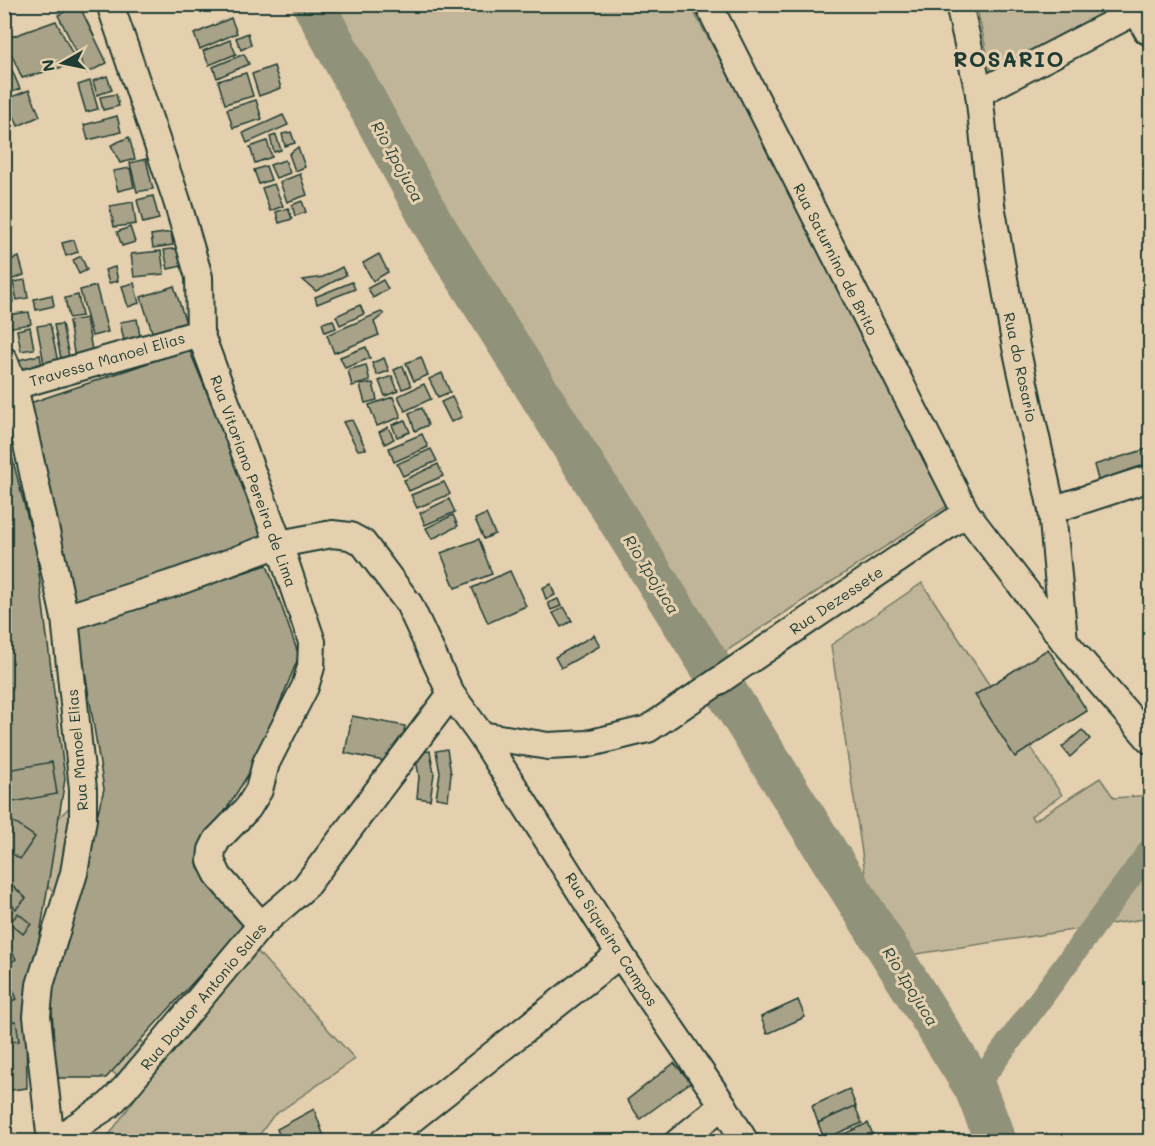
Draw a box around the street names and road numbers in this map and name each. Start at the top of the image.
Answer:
street label: Rua Saturnino de Brito [789,180,883,338]
street label: Rua do Rosario [1000,310,1042,424]
street label: Travessa Manoel Elias [27,327,187,391]
street label: Rua Vitoriano Pereira de Lima [206,372,302,590]
street label: Rua Dezessete [785,561,887,639]
street label: Rua Manoel Elias [62,688,92,812]
street label: Rua Siqueira Campos [561,868,663,1010]
street label: Rua Doutor Antonio Sales [136,918,270,1074]

